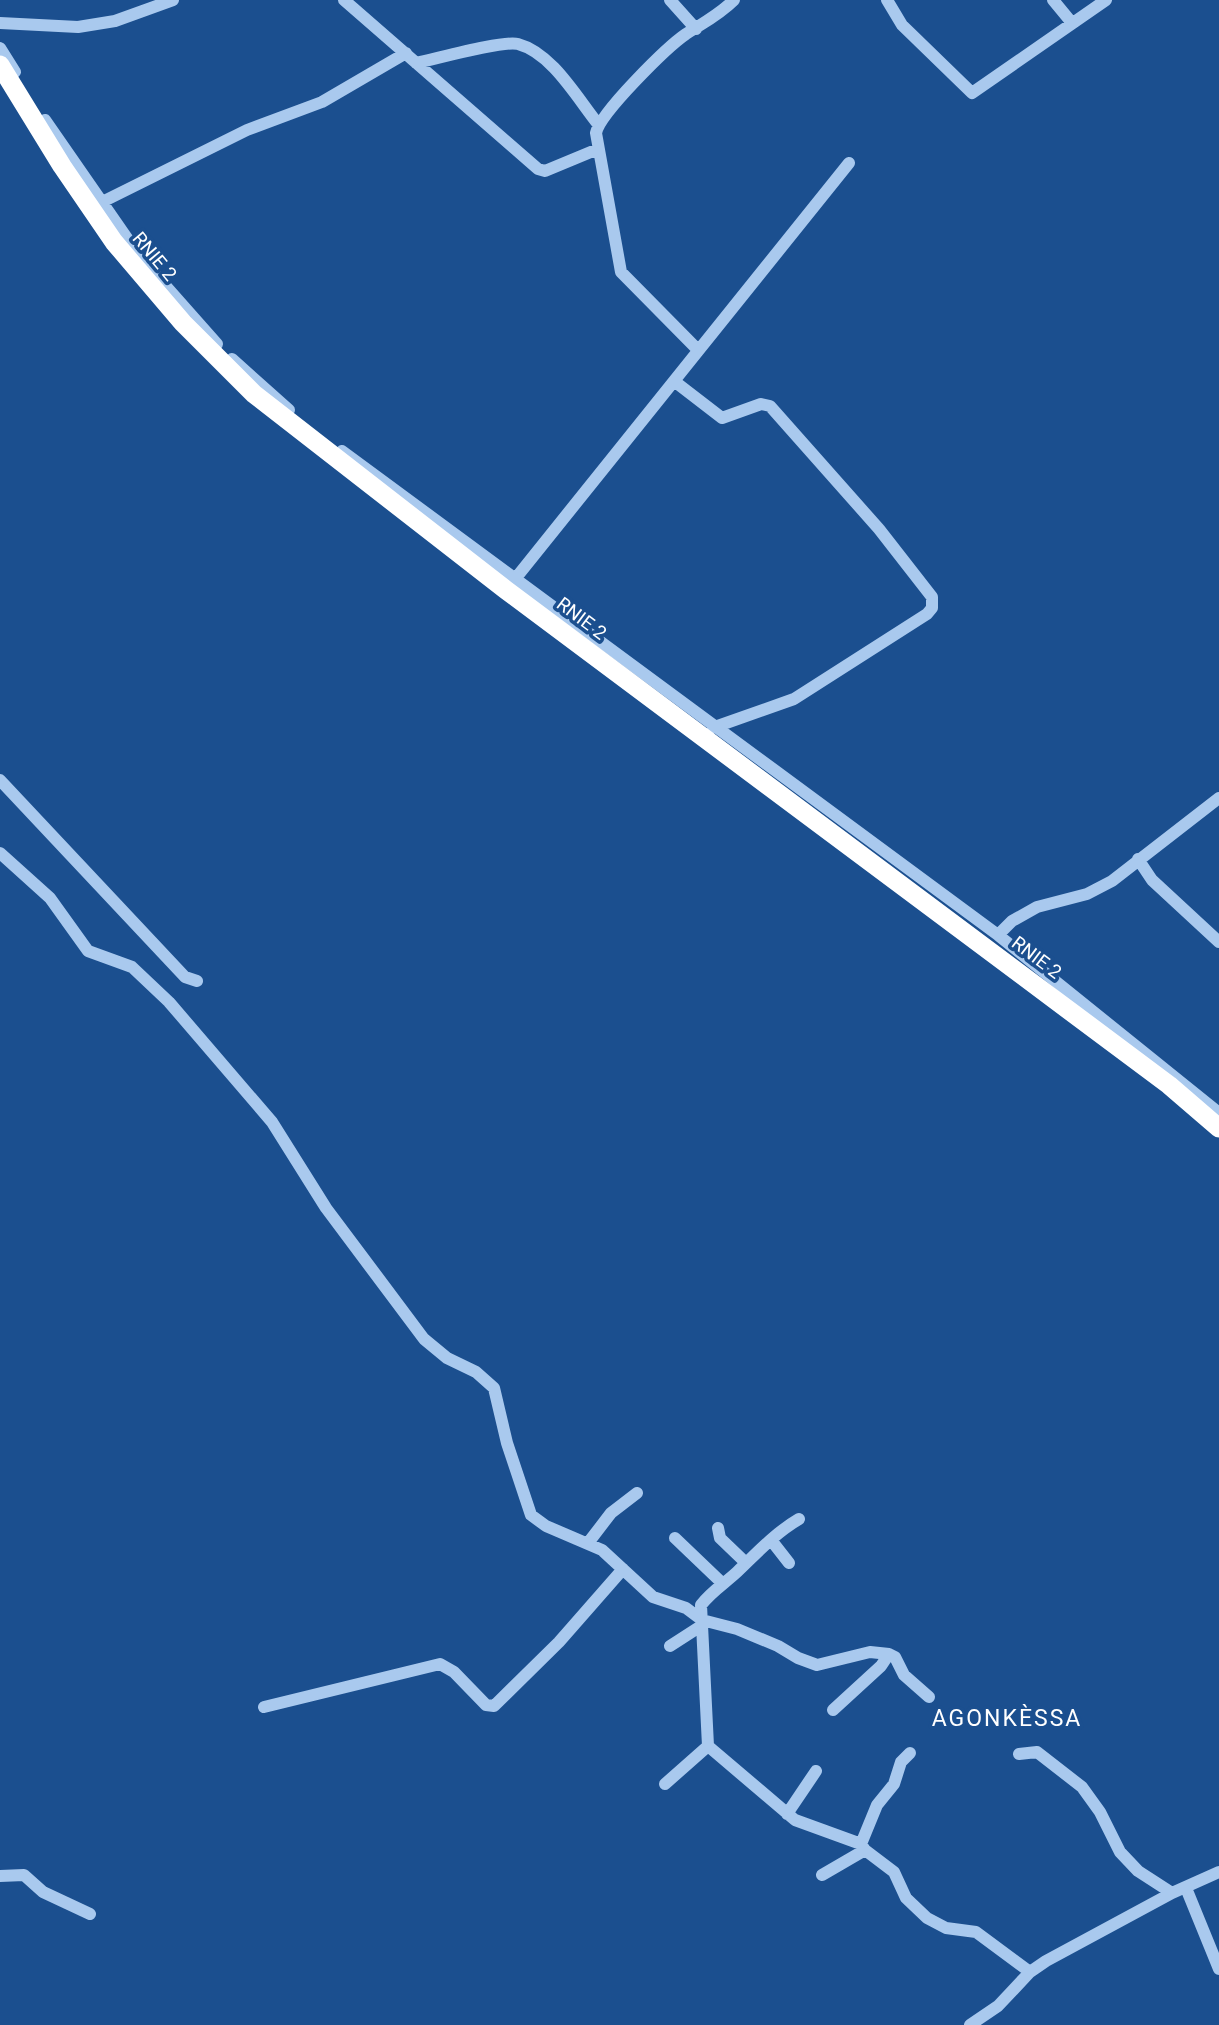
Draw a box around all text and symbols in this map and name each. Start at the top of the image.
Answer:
street label: RNIE 2 [128,227,182,285]
street label: RNIE 2 [552,592,611,645]
street label: RNIE 2 [1007,931,1066,984]
district label: AGONKÈSSA [932,1704,1082,1732]

